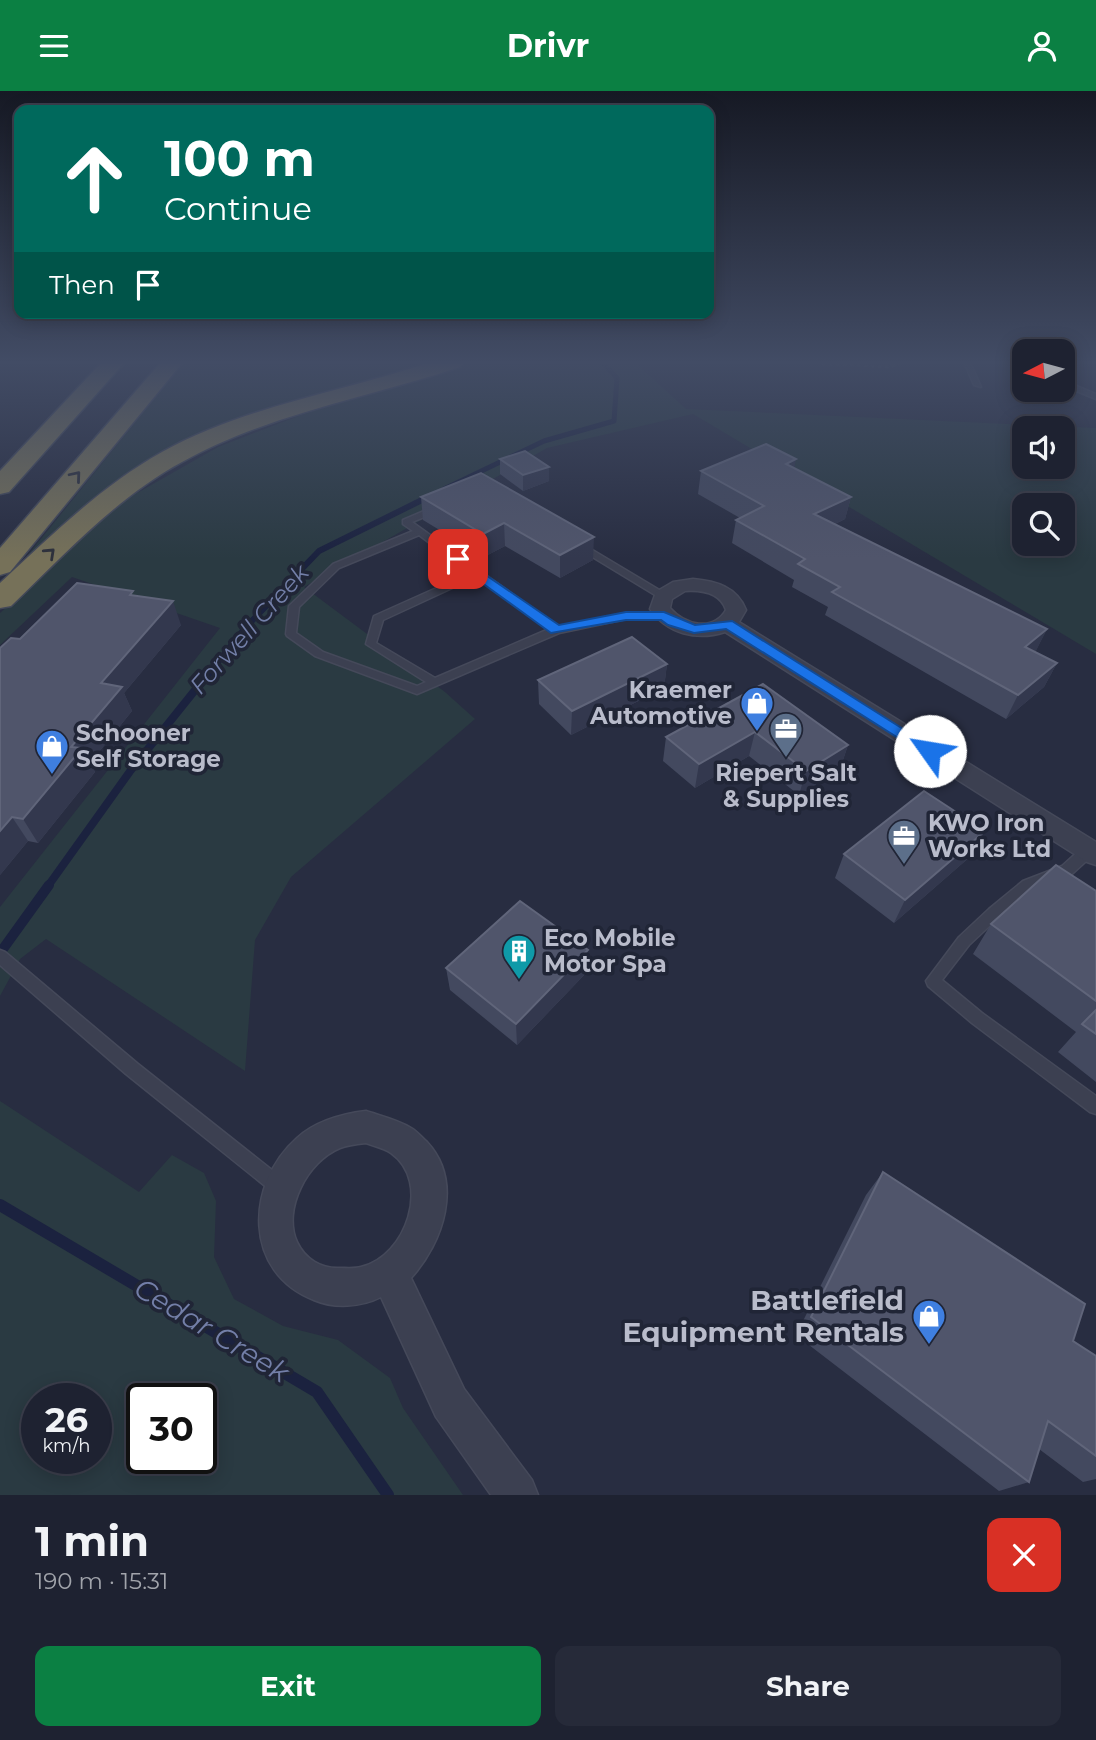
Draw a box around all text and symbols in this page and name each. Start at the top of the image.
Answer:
text: Drivr [507,26,589,65]
icon: menu [35,27,73,65]
icon: person [1023,27,1061,65]
text: 100 m [164,129,315,188]
icon: ahead [49,133,140,224]
text: Continue [164,189,312,228]
icon: arrive [129,266,167,304]
text: Then [49,269,115,301]
north arrow [1012,339,1074,403]
map controls [1012,339,1075,556]
button: sound [1012,416,1075,479]
one-way arrow [68,472,80,485]
button: search [1012,493,1075,556]
pin [428,529,488,589]
icon: arrive [439,540,477,578]
one-way arrow [42,548,55,561]
water label: Forwell Creek [183,557,316,700]
place label: Kraemer Automotive [589,676,732,730]
shop icon: Kraemer Automotive [738,684,776,733]
office icon: Riepert Salt & Supplies [767,710,805,759]
position arrow [893,714,967,788]
place label: Schooner Self Storage [76,719,221,773]
shop icon: Schooner Self Storage [33,727,71,776]
place label: Riepert Salt & Supplies [715,759,857,813]
place label: KWO Iron Works Ltd [928,809,1051,863]
office icon: KWO Iron Works Ltd [885,817,923,866]
place label: Eco Mobile Motor Spa [544,924,676,978]
building icon: Eco Mobile Motor Spa [500,932,538,981]
water label: Cedar Creek [128,1271,297,1390]
place label: Battlefield Equipment Rentals [623,1283,904,1349]
shop icon: Battlefield Equipment Rentals [910,1297,948,1346]
speed limit sign: 30 [126,1383,217,1474]
text: 26 [45,1398,88,1441]
text: km/h [42,1435,91,1457]
text: 1 min [35,1515,149,1567]
button: close [987,1518,1061,1592]
text: 190 m · 15:31 [35,1567,168,1595]
button: Exit [35,1646,541,1726]
button: Share [555,1646,1061,1726]

